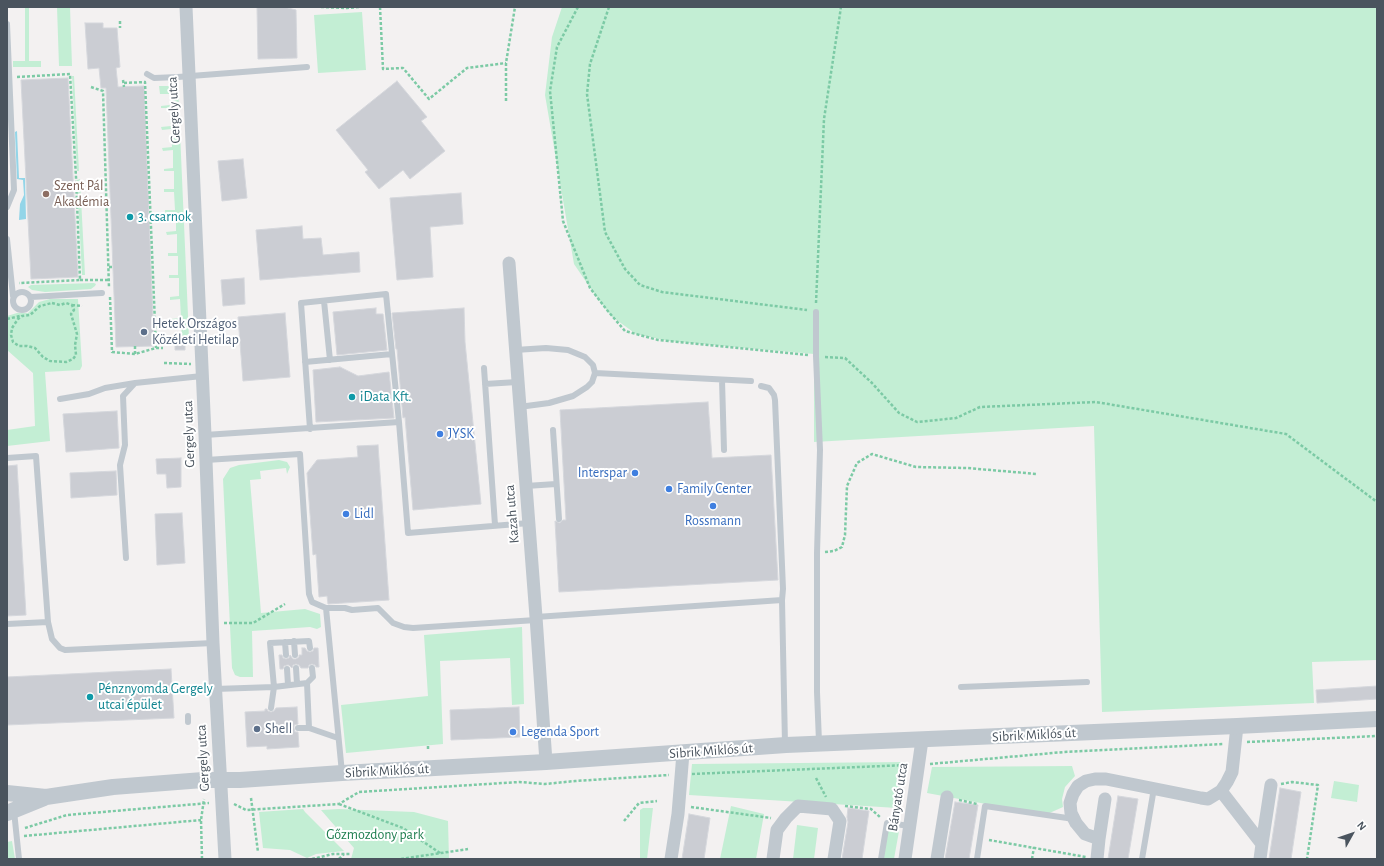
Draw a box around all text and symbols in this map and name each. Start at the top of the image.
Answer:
street label: Gergely utca [164,76,184,144]
place label: Szent Pál Akadémia [54,178,109,210]
marker: Szent Pál Akadémia [41,189,51,199]
place label: 3. csarnok [138,209,191,225]
marker: 3. csarnok [125,212,135,222]
place label: Hetek Országos Közéleti Hetilap [152,316,239,348]
marker: Hetek Országos Közéleti Hetilap [139,327,149,337]
place label: iData Kft. [360,389,411,405]
marker: iData Kft. [347,392,357,402]
street label: Gergely utca [179,400,199,468]
place label: JYSK [448,426,474,442]
marker: JYSK [435,429,445,439]
place label: Interspar [578,465,627,481]
marker: Interspar [630,468,640,478]
place label: Family Center [677,481,751,497]
street label: Kazah utca [501,484,523,544]
marker: Family Center [664,484,674,494]
marker: Rossmann [708,501,718,511]
place label: Lidl [354,506,374,522]
marker: Lidl [341,509,351,519]
place label: Rossmann [685,513,741,529]
place label: Pénznyomda Gergely utcai épület [98,681,213,714]
marker: Pénznyomda Gergely utcai épület [85,692,95,702]
place label: Shell [265,721,292,737]
street label: Gergely utca [193,724,213,792]
marker: Shell [252,724,262,734]
place label: Legenda Sport [521,724,599,740]
street label: Sibrik Miklós út [992,724,1076,746]
marker: Legenda Sport [508,727,518,737]
street label: Sibrik Miklós út [669,740,753,762]
street label: Sibrik Miklós út [345,760,429,782]
street label: Bányató utca [884,761,912,833]
north arrow [1332,814,1372,854]
text: N [1355,819,1368,832]
park label: Gőzmozdony park [326,827,424,843]

